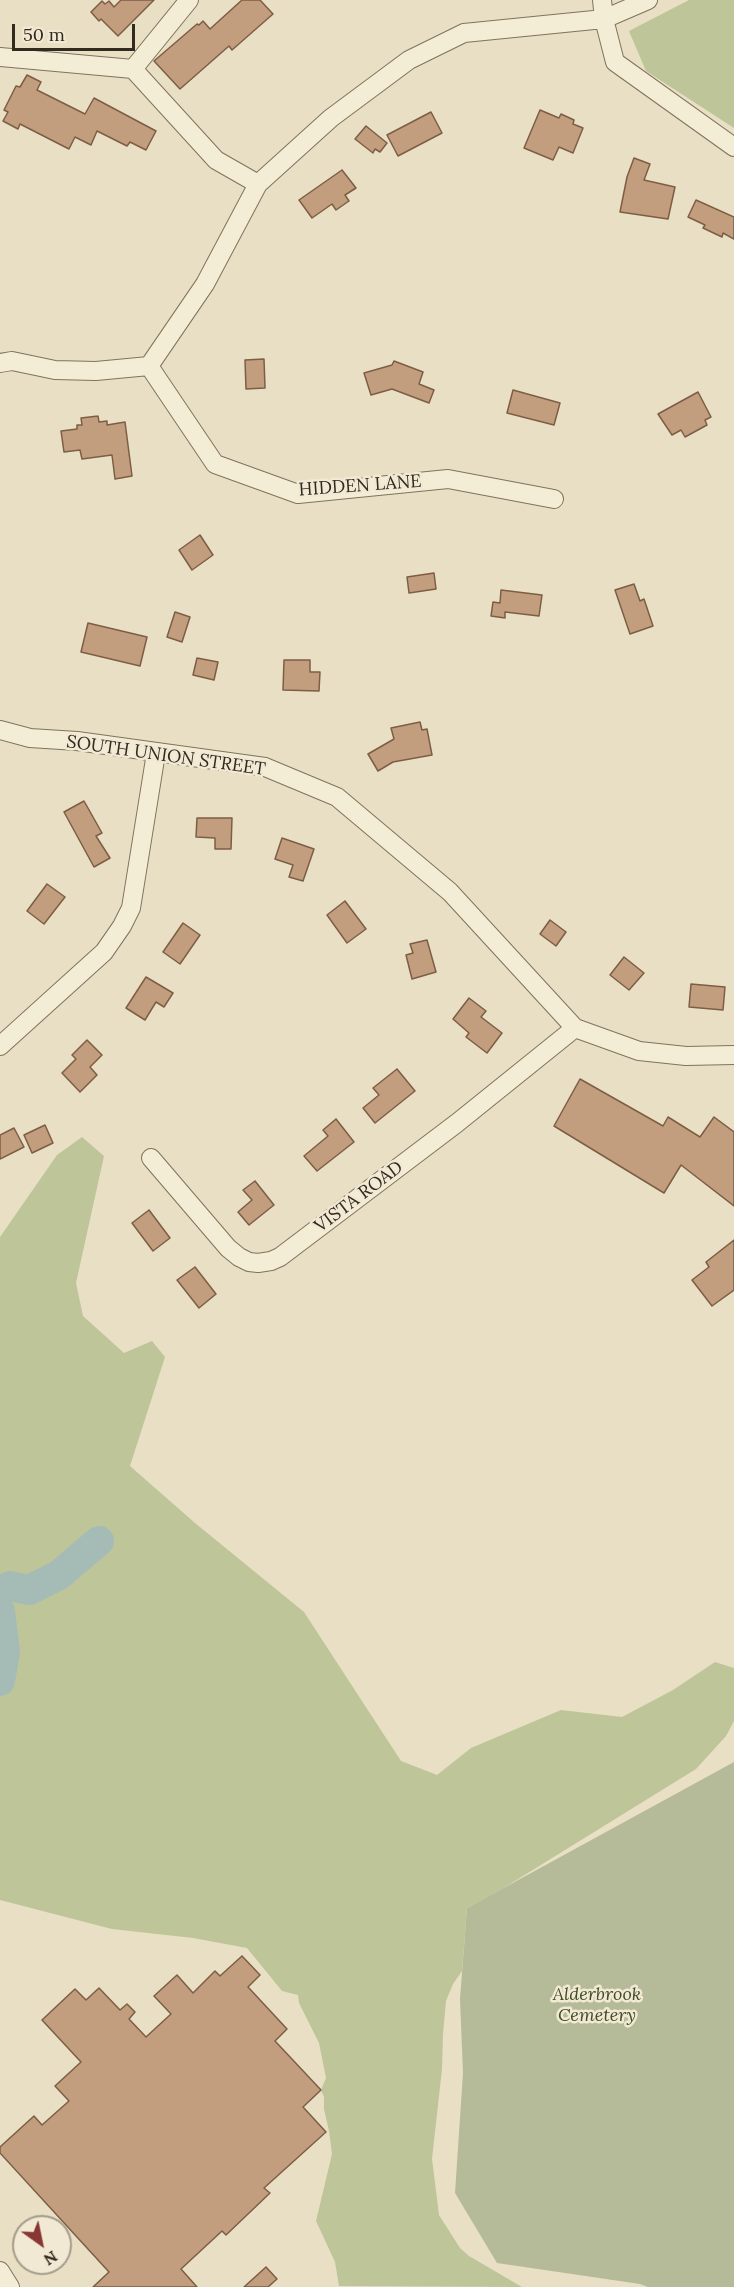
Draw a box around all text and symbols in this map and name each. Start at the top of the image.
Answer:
scale bar [15,12,138,50]
text: 50 m [23,23,65,46]
street label: HIDDEN LANE [298,471,422,501]
street label: SOUTH UNION STREET [65,731,267,781]
street label: VISTA ROAD [311,1157,407,1237]
park label: Alderbrook Cemetery [553,1984,641,2026]
north arrow [12,2215,72,2275]
text: N [40,2247,61,2270]

